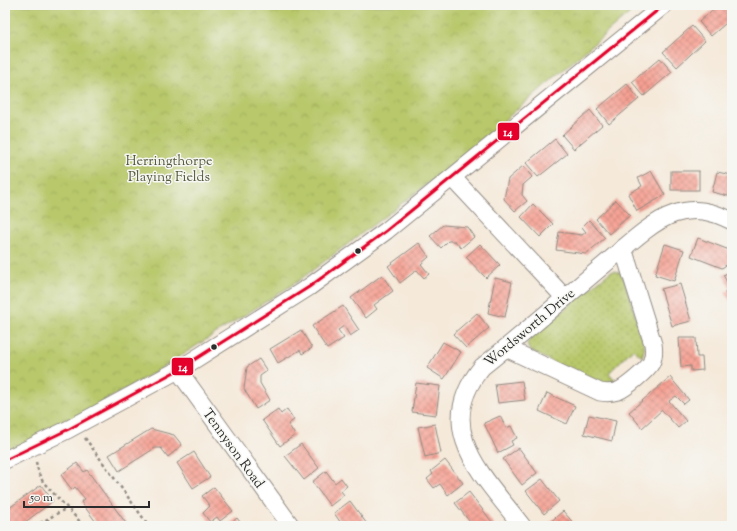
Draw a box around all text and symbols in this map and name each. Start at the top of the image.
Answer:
line badge: 14 [497,122,520,141]
text: 14 [502,125,513,141]
park label: Herringthorpe Playing Fields [125,152,213,188]
unlabelled marker [353,246,363,256]
street label: Wordsworth Drive [481,285,580,373]
unlabelled marker [209,342,219,352]
line badge: 14 [171,357,194,376]
text: 14 [177,360,188,376]
street label: Tennyson Road [197,405,268,493]
scale bar [24,483,149,509]
text: 50 m [29,489,53,507]

